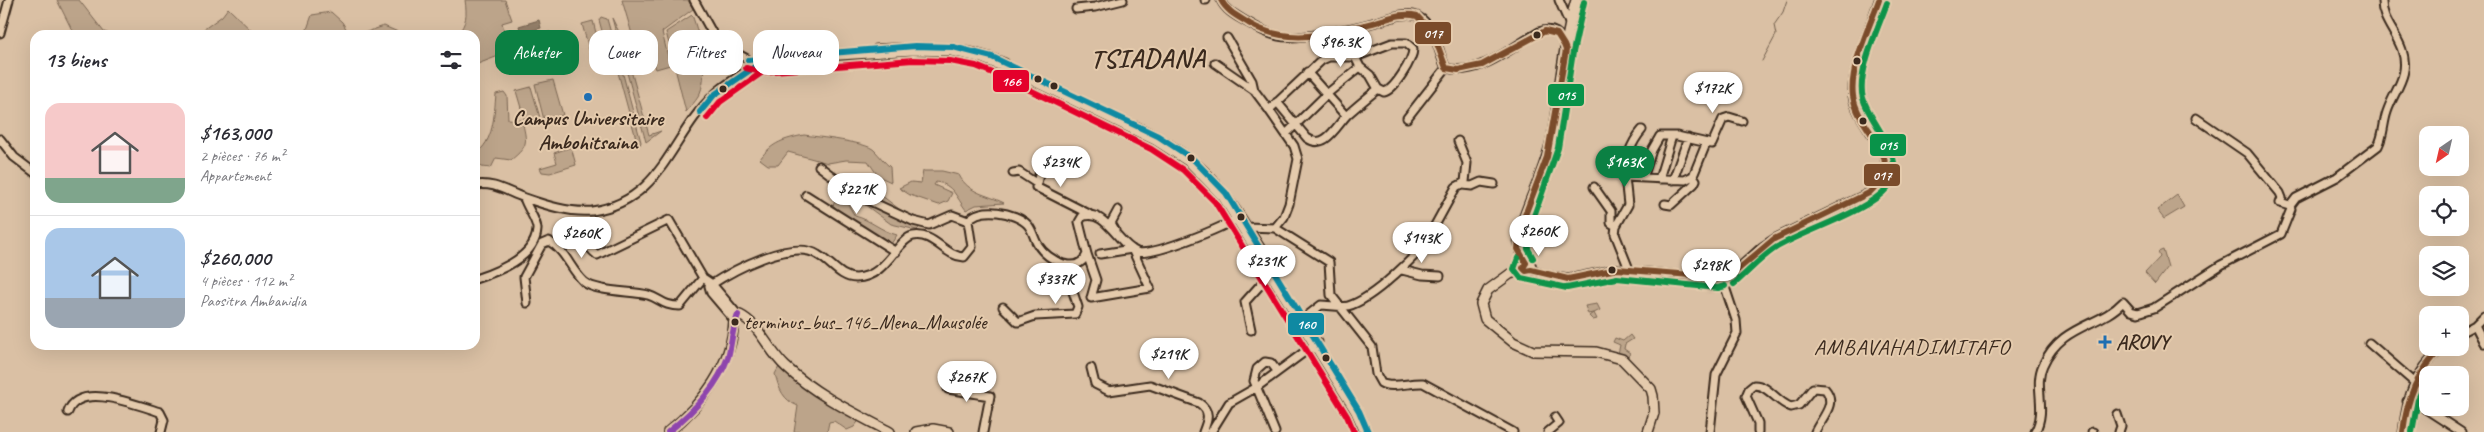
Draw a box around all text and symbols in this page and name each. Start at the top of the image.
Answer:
line badge: 017 [1414,21,1452,45]
text: 017 [1424,25,1444,42]
pin: $96.3K [1300,26,1382,68]
chip: Acheter [495,30,579,75]
chip: Louer [589,30,658,75]
chip: Filtres [668,30,743,75]
chip: Nouveau [753,30,839,75]
unlabelled marker [1532,30,1542,40]
text: $96.3K [1321,32,1361,52]
district label: TSIADANA [1091,42,1206,75]
icon: filters [437,46,465,74]
text: 13 biens [45,47,106,73]
unlabelled marker [1852,56,1862,66]
line badge: 166 [992,69,1030,93]
pin: $172K [1678,72,1748,114]
text: 166 [1001,73,1022,90]
unlabelled marker [1033,74,1043,84]
text: $172K [1695,78,1731,98]
unlabelled marker [1049,81,1059,91]
line badge: 015 [1547,83,1585,107]
unlabelled marker [718,84,728,94]
text: 015 [1557,87,1577,104]
marker: Campus Universitaire Ambohitsaina [582,91,594,103]
place label: Campus Universitaire Ambohitsaina [513,105,665,155]
unlabelled marker [1858,116,1868,126]
text: $163,000 [200,120,271,146]
icon: home [85,123,145,183]
north arrow [2419,126,2469,176]
map controls [2419,126,2469,416]
line badge: 015 [1869,133,1907,157]
text: 015 [1879,137,1899,154]
text: 2 pièces · 76 m² [200,146,285,166]
pin: $234K [1026,146,1096,188]
pin: $163K [1590,146,1660,188]
text: $234K [1043,152,1079,172]
text: $163K [1606,152,1644,172]
unlabelled marker [1186,153,1196,163]
line badge: 017 [1863,163,1901,187]
text: Appartement [200,166,271,186]
text: 017 [1873,167,1893,184]
pin: $221K [822,172,892,215]
text: $221K [839,179,875,199]
button: locate [2419,186,2469,236]
unlabelled marker [1236,212,1246,222]
pin: $260K [1504,214,1574,257]
pin: $260K [547,216,617,259]
text: $260K [1520,221,1558,241]
pin: $143K [1387,222,1457,264]
text: $260K [563,223,601,243]
text: $143K [1404,228,1440,248]
pin: $231K [1231,244,1301,287]
text: $260,000 [200,245,271,271]
button: layers [2419,246,2469,296]
icon: home [85,248,145,308]
pin: $298K [1676,248,1746,291]
text: $231K [1248,251,1284,271]
text: $298K [1693,255,1729,275]
pin: $337K [1021,262,1091,305]
unlabelled marker [1607,265,1617,275]
text: $337K [1038,269,1074,289]
text: 4 pièces · 112 m² [200,271,292,291]
text: Paositra Ambanidia [200,291,306,311]
button: + [2419,306,2469,356]
place label: terminus_bus_146_Mena_Mausolée [744,310,988,335]
line badge: 160 [1287,312,1325,336]
text: 160 [1296,316,1317,333]
marker: terminus_bus_146_Mena_Mausolée [730,317,740,327]
place label: AROVY [2116,329,2172,355]
district label: AMBAVAHADIMITAFO [1814,333,2011,361]
marker: AROVY [2098,335,2112,349]
pin: $219K [1134,338,1204,380]
text: $219K [1151,344,1187,364]
unlabelled marker [1321,353,1331,363]
pin: $267K [932,360,1002,403]
button: − [2419,366,2469,416]
text: $267K [948,367,986,387]

